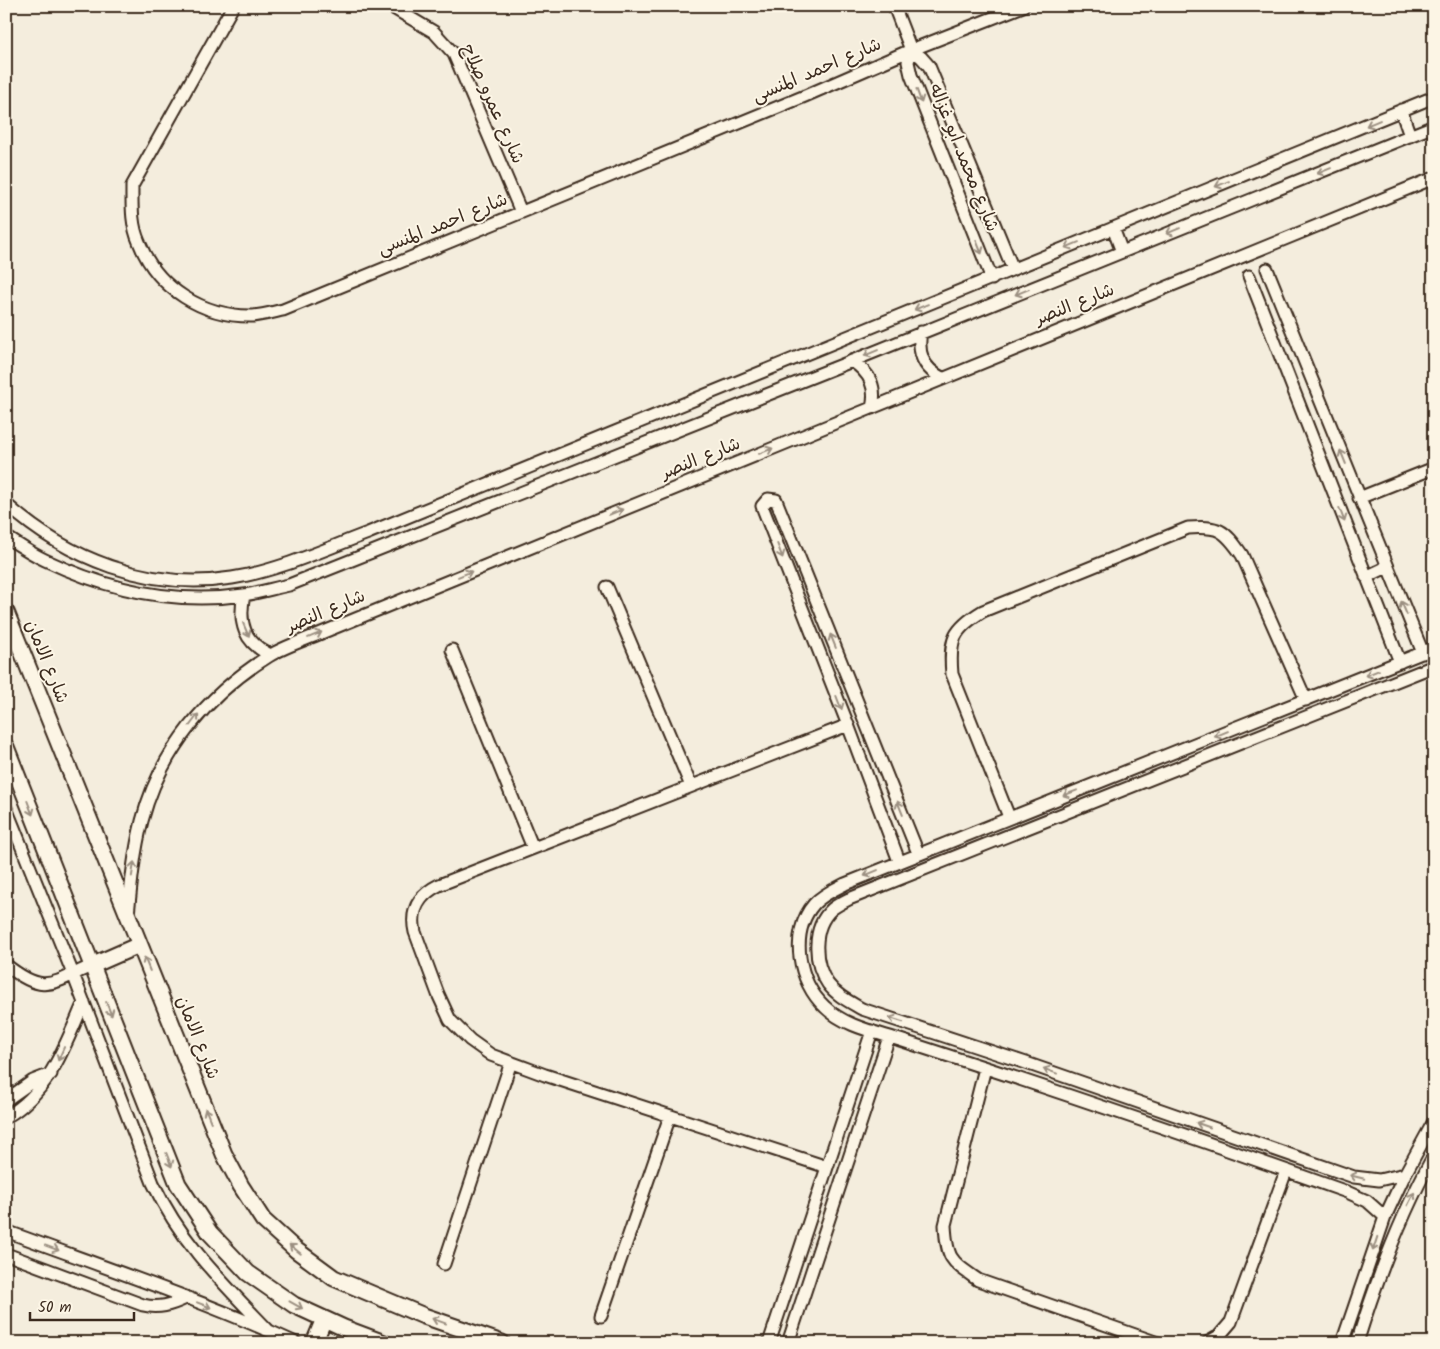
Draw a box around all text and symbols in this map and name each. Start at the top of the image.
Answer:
street label: شارع احمد المنسى [748,31,886,111]
street label: شارع عمرو صلاح [453,39,531,169]
street label: شارع محمد ابو غزاله [920,79,1006,237]
one-way arrow [915,88,924,104]
one-way arrow [1366,118,1381,128]
one-way arrow [1317,166,1332,176]
one-way arrow [1215,179,1230,189]
street label: شارع احمد المنسى [373,186,513,264]
one-way arrow [1166,227,1181,237]
one-way arrow [975,239,985,254]
one-way arrow [1064,241,1080,250]
street label: شارع النصر [1029,276,1119,335]
one-way arrow [1015,287,1030,297]
one-way arrow [914,304,929,313]
one-way arrow [864,348,879,358]
street label: شارع النصر [655,430,745,489]
one-way arrow [758,446,773,456]
one-way arrow [1337,450,1346,465]
one-way arrow [608,507,623,516]
one-way arrow [1338,507,1347,522]
one-way arrow [776,543,785,559]
one-way arrow [457,568,472,578]
street label: شارع النصر [280,582,370,642]
one-way arrow [1399,601,1408,616]
street label: شارع الامان [16,616,76,708]
one-way arrow [241,622,251,637]
one-way arrow [307,630,322,640]
one-way arrow [828,634,837,649]
one-way arrow [1365,669,1380,678]
one-way arrow [835,695,845,710]
one-way arrow [189,713,199,727]
one-way arrow [1214,730,1229,739]
one-way arrow [1063,789,1078,798]
one-way arrow [26,800,35,816]
one-way arrow [895,801,904,816]
one-way arrow [129,861,139,877]
one-way arrow [864,869,879,878]
one-way arrow [142,957,151,972]
street label: شارع الامان [167,992,227,1084]
one-way arrow [104,1001,114,1016]
one-way arrow [888,1015,904,1024]
one-way arrow [55,1046,65,1061]
one-way arrow [1043,1066,1058,1075]
one-way arrow [203,1108,212,1123]
one-way arrow [1196,1120,1211,1129]
one-way arrow [165,1151,174,1167]
one-way arrow [1350,1172,1366,1181]
one-way arrow [1407,1192,1416,1207]
one-way arrow [1370,1236,1379,1251]
one-way arrow [289,1243,302,1254]
one-way arrow [44,1244,59,1253]
scale bar [30,1289,134,1321]
text: 50 m [38,1296,72,1320]
one-way arrow [196,1301,211,1310]
one-way arrow [288,1301,302,1311]
one-way arrow [432,1316,448,1325]

